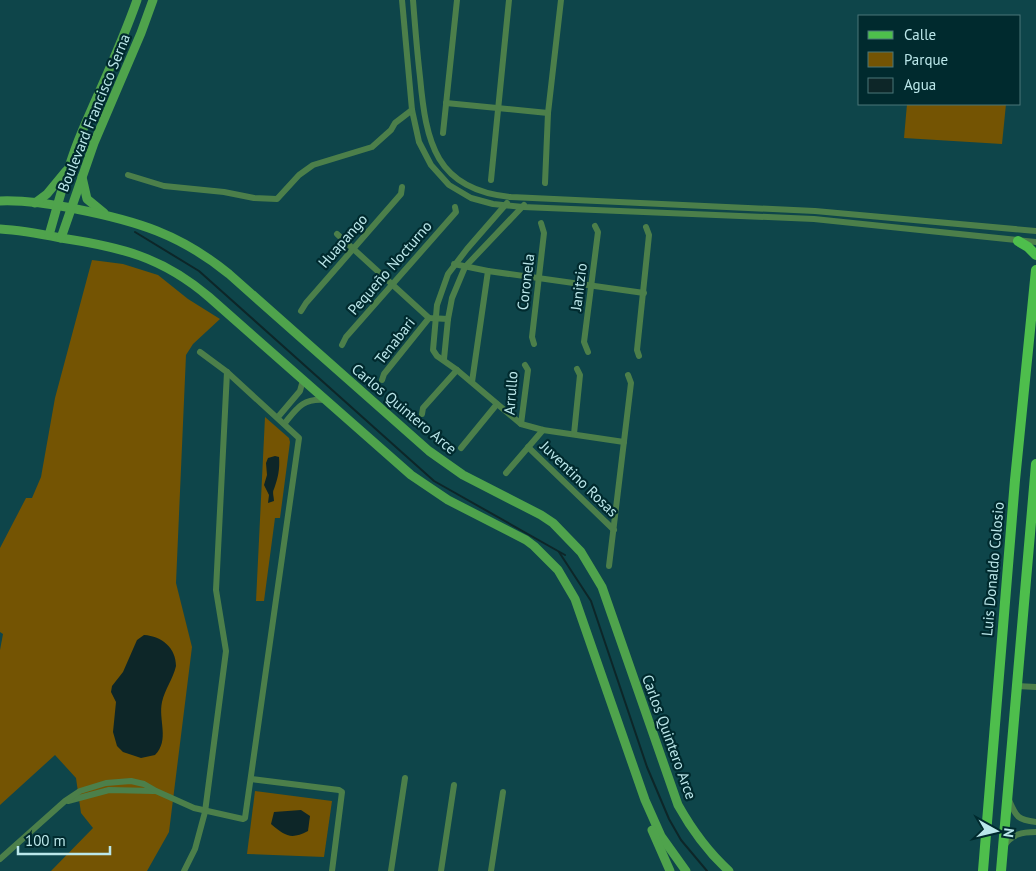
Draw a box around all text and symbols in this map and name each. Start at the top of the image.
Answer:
legend [858,15,1021,105]
text: Calle [904,25,936,44]
street label: Boulevard Francisco Serna [53,31,134,195]
text: Parque [904,50,948,69]
text: Agua [904,75,936,94]
street label: Huapango [314,210,371,272]
street label: Pequeño Nocturno [344,217,436,319]
street label: Coronela [513,253,538,311]
street label: Janitzio [566,262,591,313]
street label: Tenabari [370,313,419,368]
street label: Carlos Quintero Arce [348,359,461,458]
street label: Arrullo [499,370,522,416]
street label: Juventino Rosas [536,436,622,521]
street label: Luis Donaldo Colosio [977,501,1008,637]
street label: Carlos Quintero Arce [638,672,701,802]
north arrow [971,806,1021,856]
scale bar [18,824,110,856]
text: N [999,827,1018,839]
text: 100 m [25,831,66,850]

